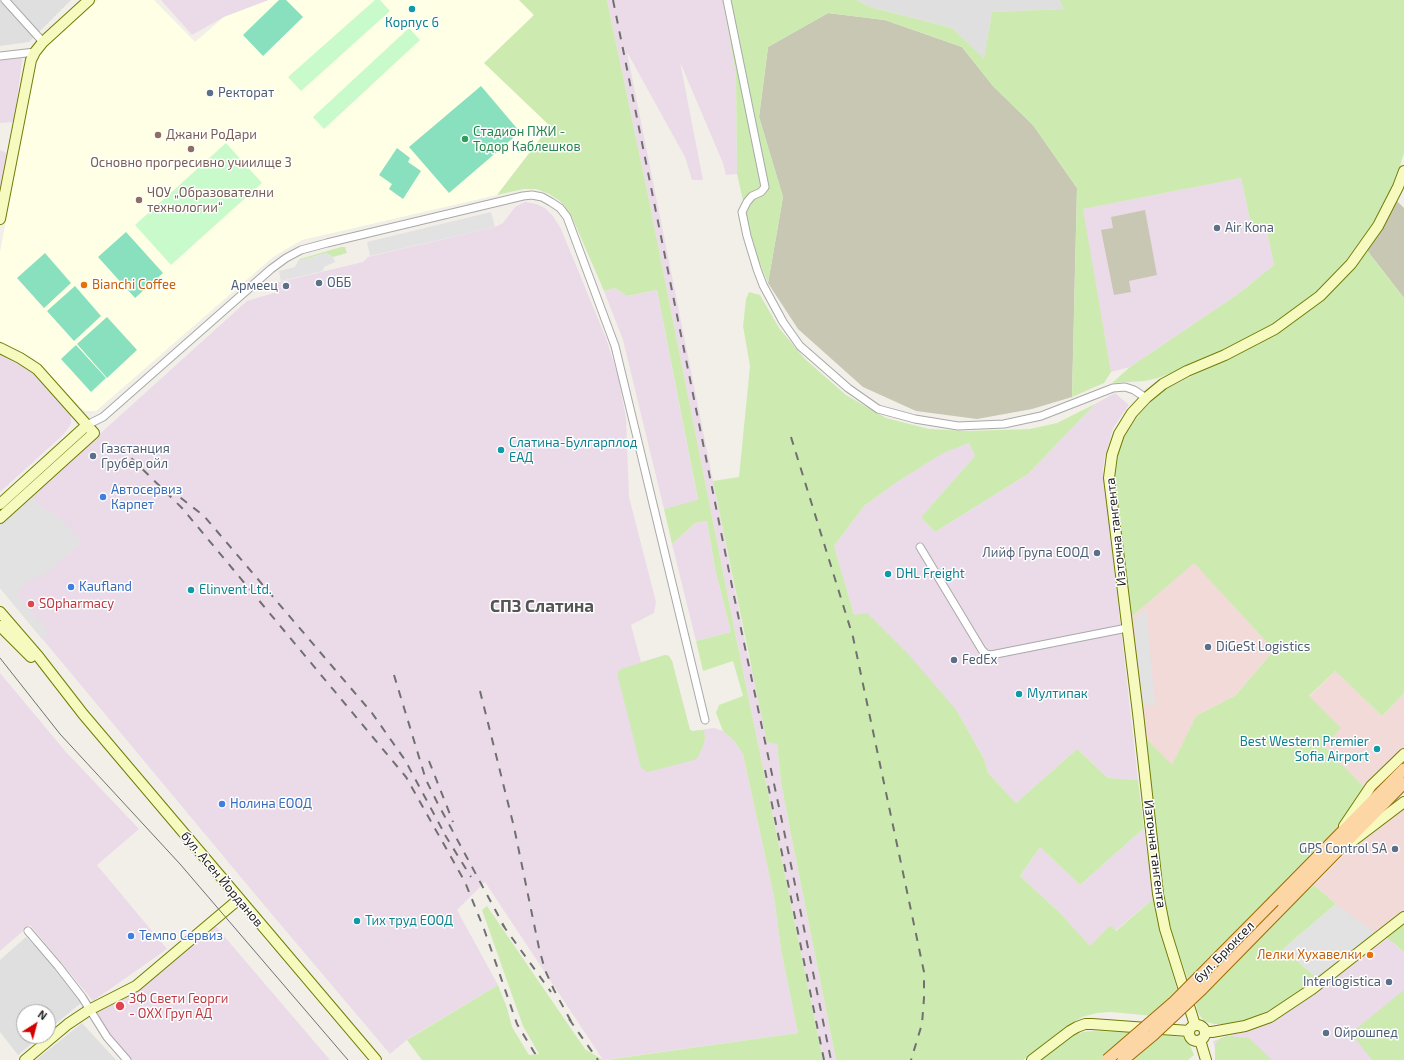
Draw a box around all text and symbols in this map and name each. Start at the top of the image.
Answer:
marker: Корпус 6 [407,4,417,14]
place label: Корпус 6 [385,15,439,31]
place label: Ректорат [218,85,274,101]
marker: Ректорат [205,88,215,98]
place label: Стадион ПЖИ - Тодор Каблешков [473,124,581,155]
place label: Джани РоДари [166,127,257,143]
marker: Джани РоДари [153,130,163,140]
marker: Стадион ПЖИ - Тодор Каблешков [460,134,470,144]
marker: Основно прогресивно учиилще 3 [186,144,196,154]
place label: Основно прогресивно учиилще 3 [90,155,292,171]
place label: ЧОУ „Образователни технологии“ [147,185,274,216]
marker: ЧОУ „Образователни технологии“ [134,195,144,205]
place label: Air Kona [1225,220,1274,236]
marker: Air Kona [1212,223,1222,233]
place label: ОББ [327,275,351,291]
place label: Bianchi Coffee [92,277,176,293]
place label: Армеец [231,278,278,294]
marker: ОББ [314,278,324,288]
marker: Bianchi Coffee [79,280,89,290]
marker: Армеец [281,281,291,291]
place label: Слатина-Булгарплод ЕАД [509,435,637,466]
place label: Газстанция Грубер ойл [101,441,170,472]
marker: Слатина-Булгарплод ЕАД [496,445,506,455]
marker: Газстанция Грубер ойл [88,451,98,461]
street label: Източна тангента [1103,477,1129,587]
place label: Автосервиз Карпет [111,482,182,513]
marker: Автосервиз Карпет [98,492,108,502]
place label: Лийф Група ЕООД [982,545,1089,561]
marker: Лийф Група ЕООД [1092,548,1102,558]
place label: DHL Freight [896,566,965,582]
marker: DHL Freight [883,569,893,579]
place label: Kaufland [79,579,132,595]
marker: Kaufland [66,582,76,592]
place label: Elinvent Ltd. [199,582,272,598]
marker: Elinvent Ltd. [186,585,196,595]
place label: SOpharmacy [39,596,114,612]
district label: СПЗ Слатина [490,596,594,616]
marker: SOpharmacy [26,599,36,609]
place label: DiGeSt Logistics [1216,639,1310,655]
marker: DiGeSt Logistics [1203,642,1213,652]
place label: FedEx [962,652,997,668]
marker: FedEx [949,655,959,665]
place label: Мултипак [1027,686,1088,702]
marker: Мултипак [1014,689,1024,699]
place label: Best Western Premier Sofia Airport [1240,734,1369,765]
marker: Best Western Premier Sofia Airport [1372,744,1382,754]
place label: Нолина ЕООД [230,796,312,812]
marker: Нолина ЕООД [217,799,227,809]
street label: Източна тангента [1141,799,1169,909]
street label: бул. Асен Йорданов [178,828,266,930]
place label: GPS Control SA [1299,841,1387,857]
marker: GPS Control SA [1390,844,1400,854]
place label: Тих труд ЕООД [365,913,453,929]
marker: Тих труд ЕООД [352,916,362,926]
street label: бул. Брюксел [1191,918,1257,986]
place label: Темпо Сервиз [139,928,223,944]
marker: Темпо Сервиз [126,931,136,941]
place label: Лелки Хухавелки [1257,947,1362,963]
marker: Лелки Хухавелки [1365,950,1375,960]
place label: Interlogistica [1303,974,1381,990]
marker: Interlogistica [1384,977,1394,987]
place label: ЗФ Свети Георги - ОХХ Груп АД [129,991,228,1022]
marker: ЗФ Свети Георги - ОХХ Груп АД [114,1000,126,1012]
north arrow [16,1004,56,1044]
text: N [36,1007,50,1022]
place label: Ойрошпед [1334,1025,1398,1041]
marker: Ойрошпед [1321,1028,1331,1038]

